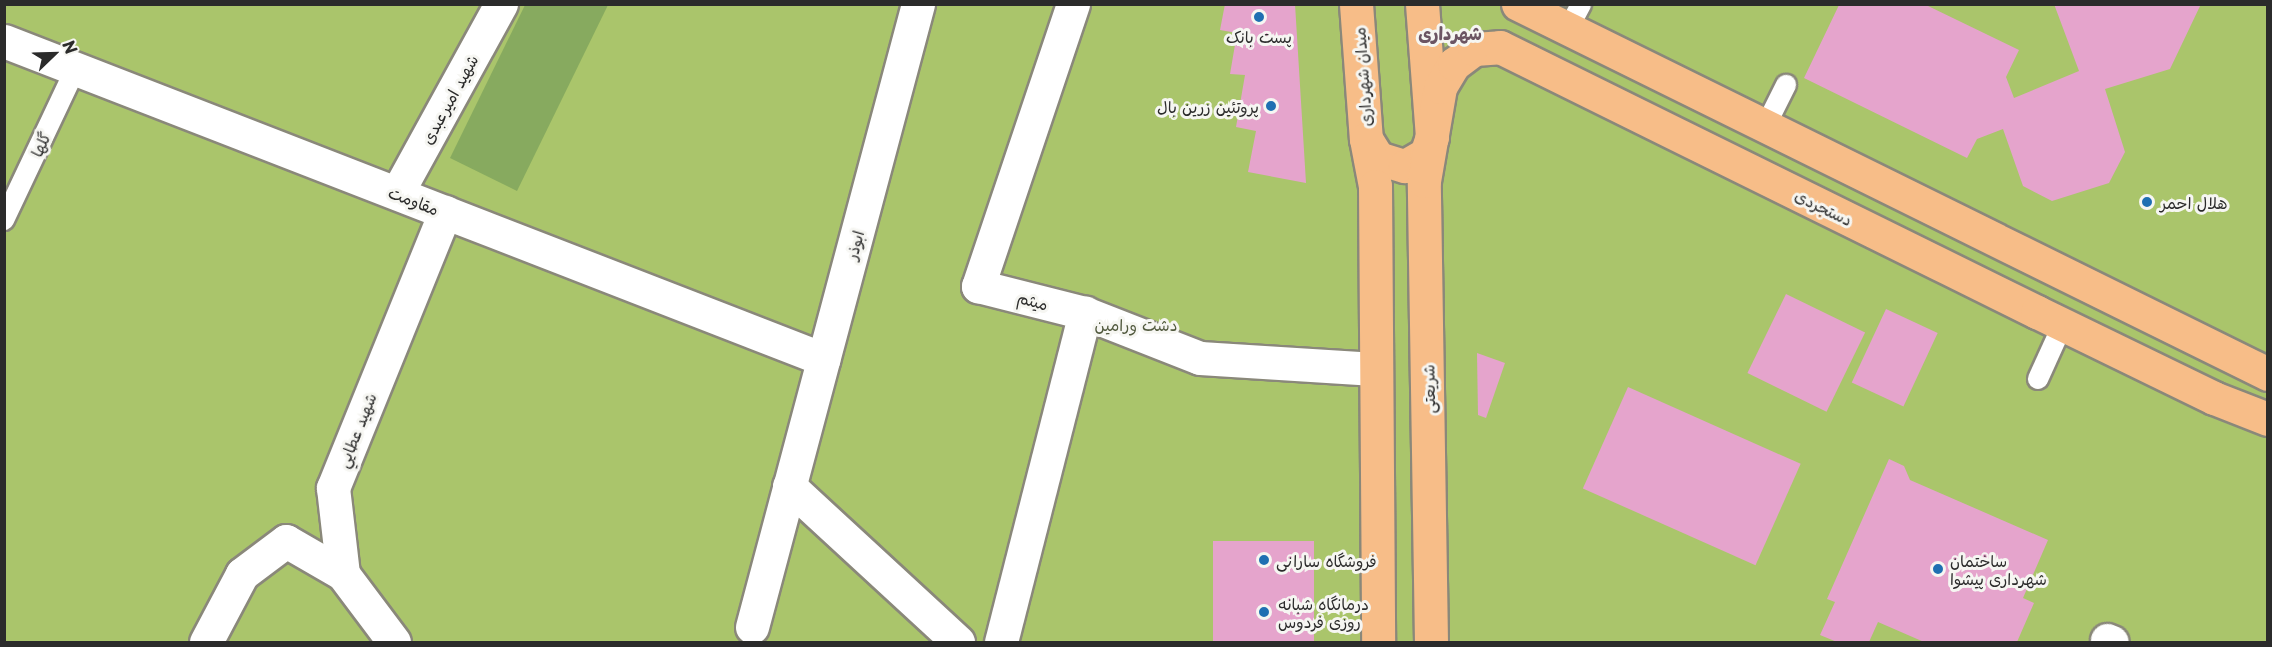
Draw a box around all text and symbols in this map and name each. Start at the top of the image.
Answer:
marker: پست بانک [1252,10,1266,24]
district label: شهرداری [1418,22,1482,44]
north arrow [24,24,84,84]
place label: پست بانک [1226,26,1292,46]
street label: میدان شهرداری [1349,27,1375,127]
text: N [57,36,84,57]
street label: شهید امیرعبدی [417,51,481,147]
place label: پروتئین زرین بال [1157,96,1259,116]
marker: پروتئین زرین بال [1264,99,1278,113]
street label: گلها [26,128,54,160]
street label: مقاومت [386,182,442,218]
street label: دستجردی [1792,185,1856,229]
place label: هلال احمر [2160,192,2227,212]
marker: هلال احمر [2138,193,2156,211]
street label: ابوذر [841,228,867,262]
street label: میثم [1015,287,1051,313]
park label: دشت ورامین [1095,314,1177,334]
street label: شریعتی [1418,364,1438,414]
street label: شهيد عطايي [332,390,380,470]
place label: فروشگاه سارانی [1276,550,1377,570]
place label: ساختمان شهرداری پیشوا [1950,550,2047,588]
marker: فروشگاه سارانی [1257,553,1271,567]
marker: ساختمان شهرداری پیشوا [1931,562,1945,576]
place label: درمانگاه شبانه روزی فردوس [1278,593,1369,631]
marker: درمانگاه شبانه روزی فردوس [1255,603,1273,621]

